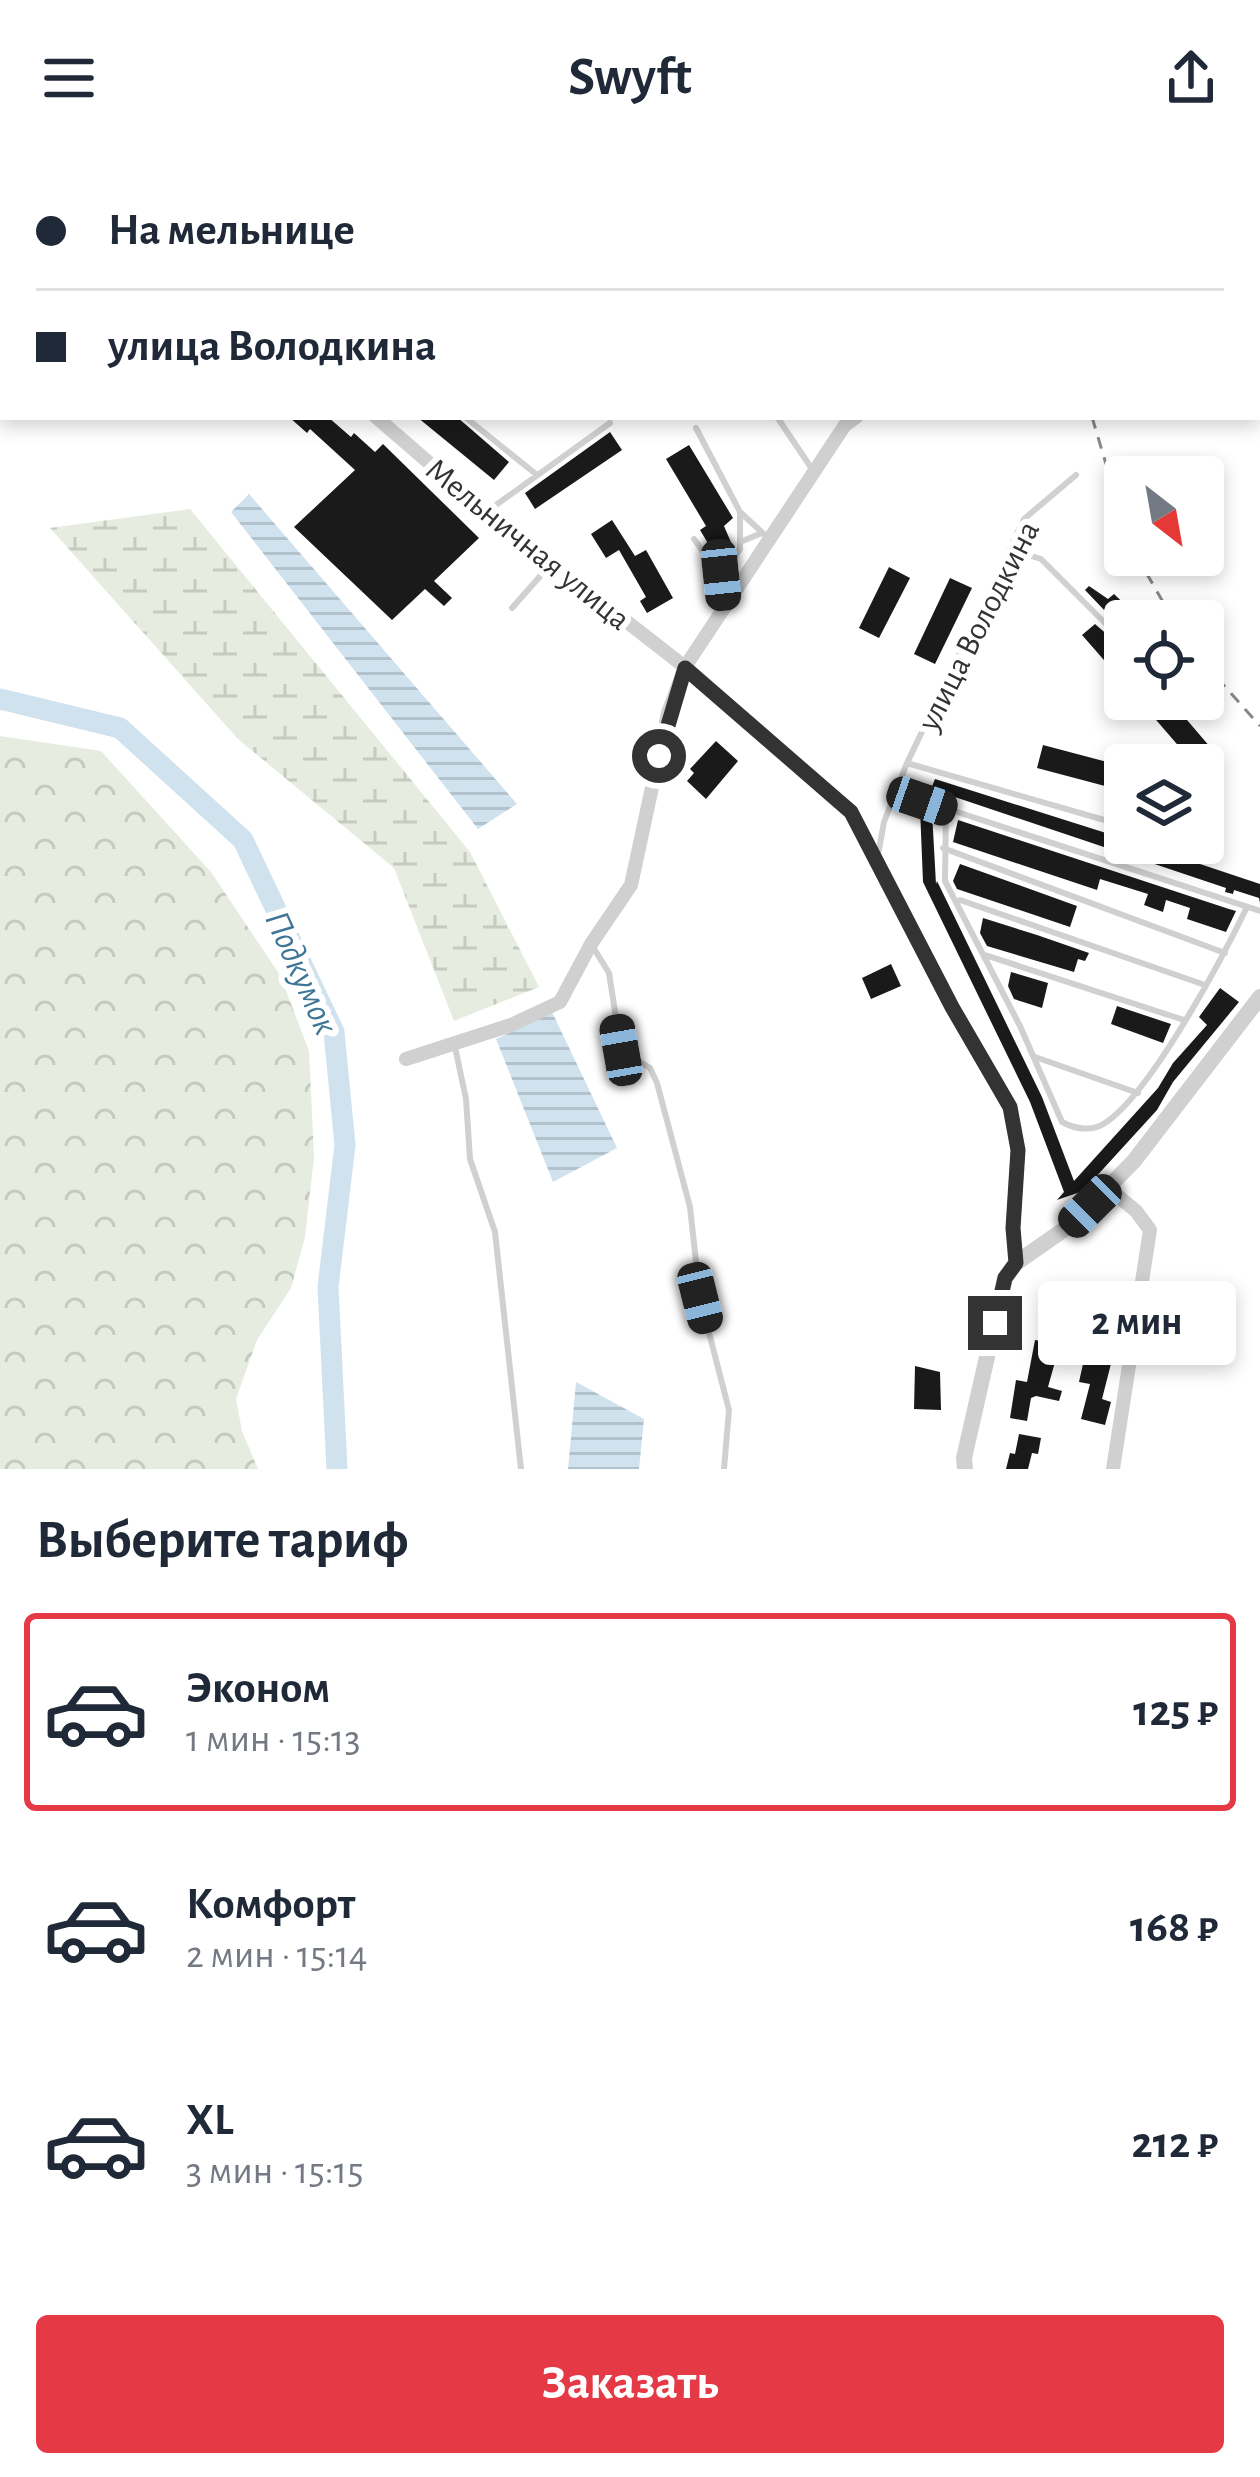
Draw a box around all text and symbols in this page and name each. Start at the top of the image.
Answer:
icon: menu [36,45,102,111]
icon: share [1158,45,1224,111]
text: Swyft [568,51,692,105]
text: На мельнице [108,208,355,253]
text: улица Володкина [108,324,436,369]
street label: Мельничная улица [419,453,636,637]
north arrow [1104,456,1224,576]
map controls [1104,456,1224,864]
street label: улица Володкина [912,516,1046,737]
car [699,537,743,613]
button: locate [1104,600,1224,720]
route start [632,729,686,783]
button: layers [1104,744,1224,864]
car [882,772,962,830]
water label: Подкумок [258,906,344,1040]
car [597,1011,645,1089]
car [1052,1168,1128,1244]
car [674,1259,726,1337]
callout: 2 мин [1037,1281,1235,1365]
route end [968,1296,1022,1350]
text: 2 мин [1091,1303,1183,1342]
text: Выберите тариф [36,1514,408,1568]
icon: car [42,1658,150,1766]
text: Эконом [186,1666,330,1711]
text: 125 ₽ [1133,1689,1218,1734]
text: 1 мин · 15:13 [186,1720,361,1759]
icon: car [42,1874,150,1982]
text: Комфорт [186,1882,355,1927]
text: 168 ₽ [1130,1905,1218,1950]
text: 2 мин · 15:14 [186,1936,368,1975]
icon: car [42,2090,150,2198]
text: XL [186,2098,234,2143]
text: 212 ₽ [1132,2121,1218,2166]
text: 3 мин · 15:15 [186,2152,363,2191]
button: Заказать [36,2315,1224,2453]

